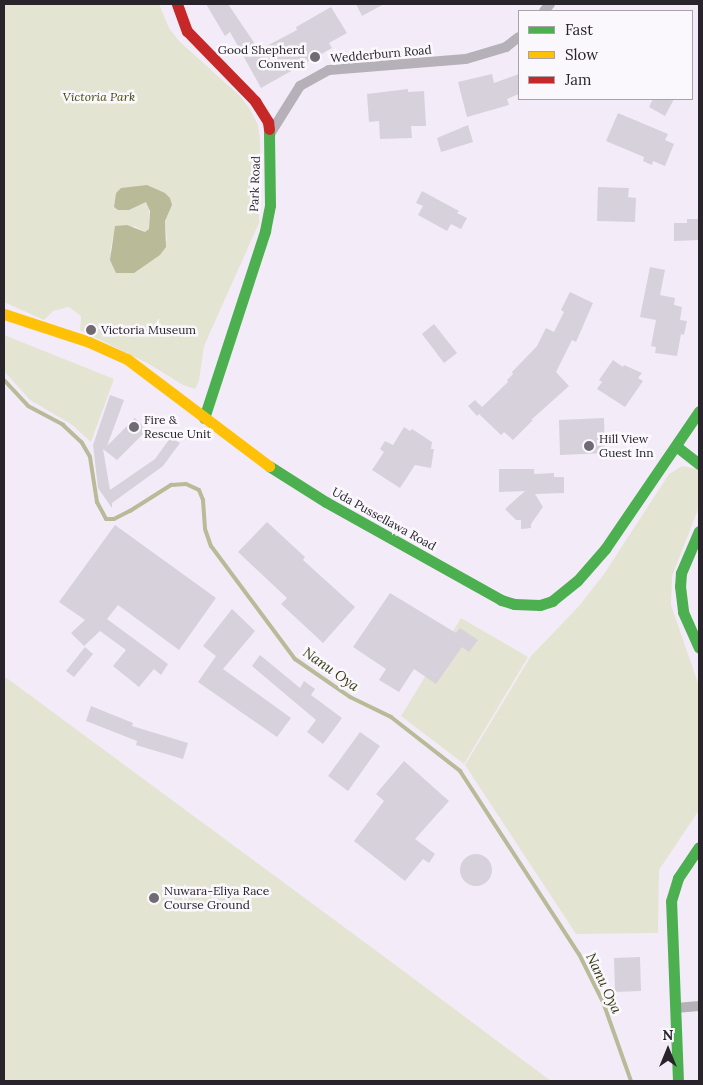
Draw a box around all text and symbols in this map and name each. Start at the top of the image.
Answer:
legend [518,10,693,100]
text: Fast [565,20,593,39]
street label: Wedderburn Road [330,42,432,66]
place label: Good Shepherd Convent [218,43,305,71]
text: Slow [565,45,598,64]
marker: Good Shepherd Convent [309,51,321,63]
text: Jam [565,70,592,89]
park label: Victoria Park [63,90,135,104]
street label: Park Road [247,156,263,212]
place label: Victoria Museum [101,323,196,337]
marker: Victoria Museum [85,324,97,336]
place label: Fire & Rescue Unit [144,413,211,441]
marker: Fire & Rescue Unit [128,421,140,433]
place label: Hill View Guest Inn [599,432,654,460]
marker: Hill View Guest Inn [583,440,595,452]
street label: Uda Pussellawa Road [330,484,438,554]
water label: Nanu Oya [300,644,362,694]
place label: Nuwara-Eliya Race Course Ground [164,884,269,912]
marker: Nuwara-Eliya Race Course Ground [148,892,160,904]
water label: Nanu Oya [583,950,625,1016]
north arrow [643,1025,693,1075]
text: N [663,1026,673,1044]

